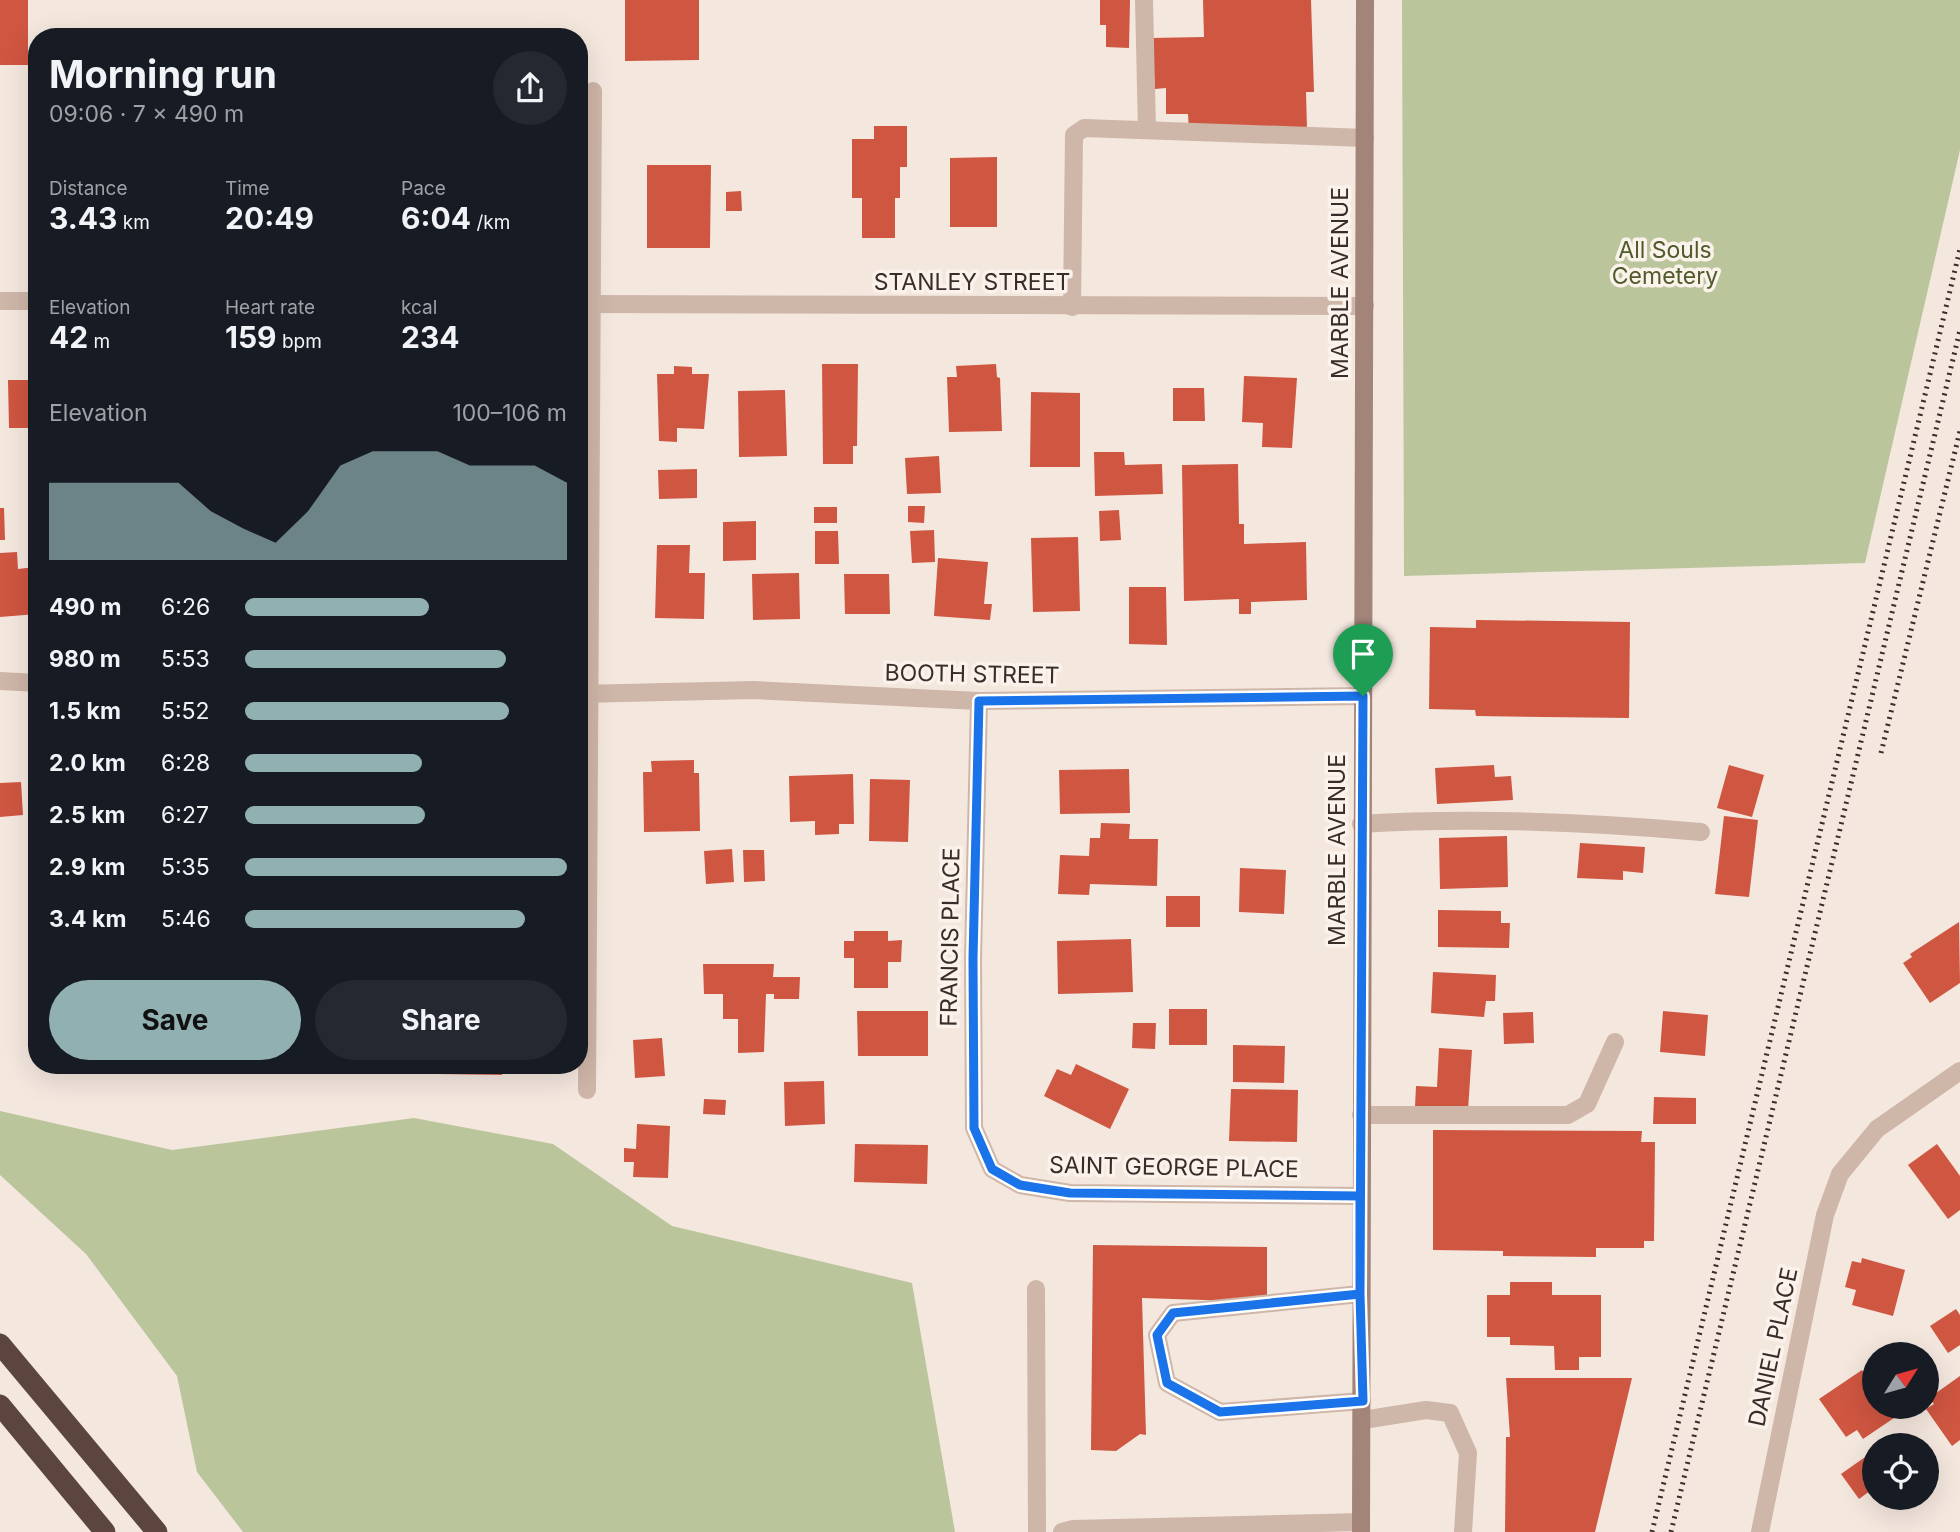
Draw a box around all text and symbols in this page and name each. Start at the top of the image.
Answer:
text: Morning run [49,51,277,97]
button: share [493,51,567,125]
text: 09:06 · 7 × 490 m [49,100,244,128]
text: Distance [49,177,127,200]
text: Time [225,177,270,200]
text: Pace [401,177,446,200]
street label: MARBLE AVENUE [1326,187,1354,379]
text: 3.43 [49,200,117,236]
text: 20:49 [225,200,314,236]
text: 6:04 [401,200,471,236]
text: km [117,211,150,234]
text: /km [471,211,510,234]
park label: All Souls Cemetery [1612,236,1718,290]
street label: STANLEY STREET [874,268,1070,296]
text: Elevation [49,296,130,319]
text: Heart rate [225,296,315,319]
text: kcal [401,296,437,319]
text: 42 [49,319,88,355]
text: 159 [225,319,277,355]
text: 234 [401,319,460,355]
text: m [88,330,110,353]
text: bpm [277,330,322,353]
text: Elevation [49,399,148,427]
text: 100–106 m [452,399,567,427]
text: 490 m [49,593,121,621]
text: 6:26 [161,593,210,621]
pin [1333,624,1393,696]
icon: arrive [1344,635,1382,673]
text: 980 m [49,645,121,673]
text: 5:53 [161,645,210,673]
street label: BOOTH STREET [884,658,1060,690]
text: 1.5 km [49,697,121,725]
text: 5:52 [161,697,210,725]
text: 2.0 km [49,749,126,777]
text: 6:28 [161,749,210,777]
street label: MARBLE AVENUE [1323,754,1351,946]
text: 2.5 km [49,801,126,829]
text: 6:27 [161,801,209,829]
street label: FRANCIS PLACE [934,847,966,1027]
text: 2.9 km [49,853,126,881]
text: 5:35 [161,853,210,881]
text: 3.4 km [49,905,126,933]
text: 5:46 [161,905,211,933]
button: Save [49,980,301,1060]
button: Share [315,980,567,1060]
street label: SAINT GEORGE PLACE [1049,1151,1299,1183]
street label: DANIEL PLACE [1742,1265,1804,1429]
north arrow [1862,1342,1939,1419]
map controls [1862,1342,1939,1510]
button: locate [1862,1433,1939,1510]

